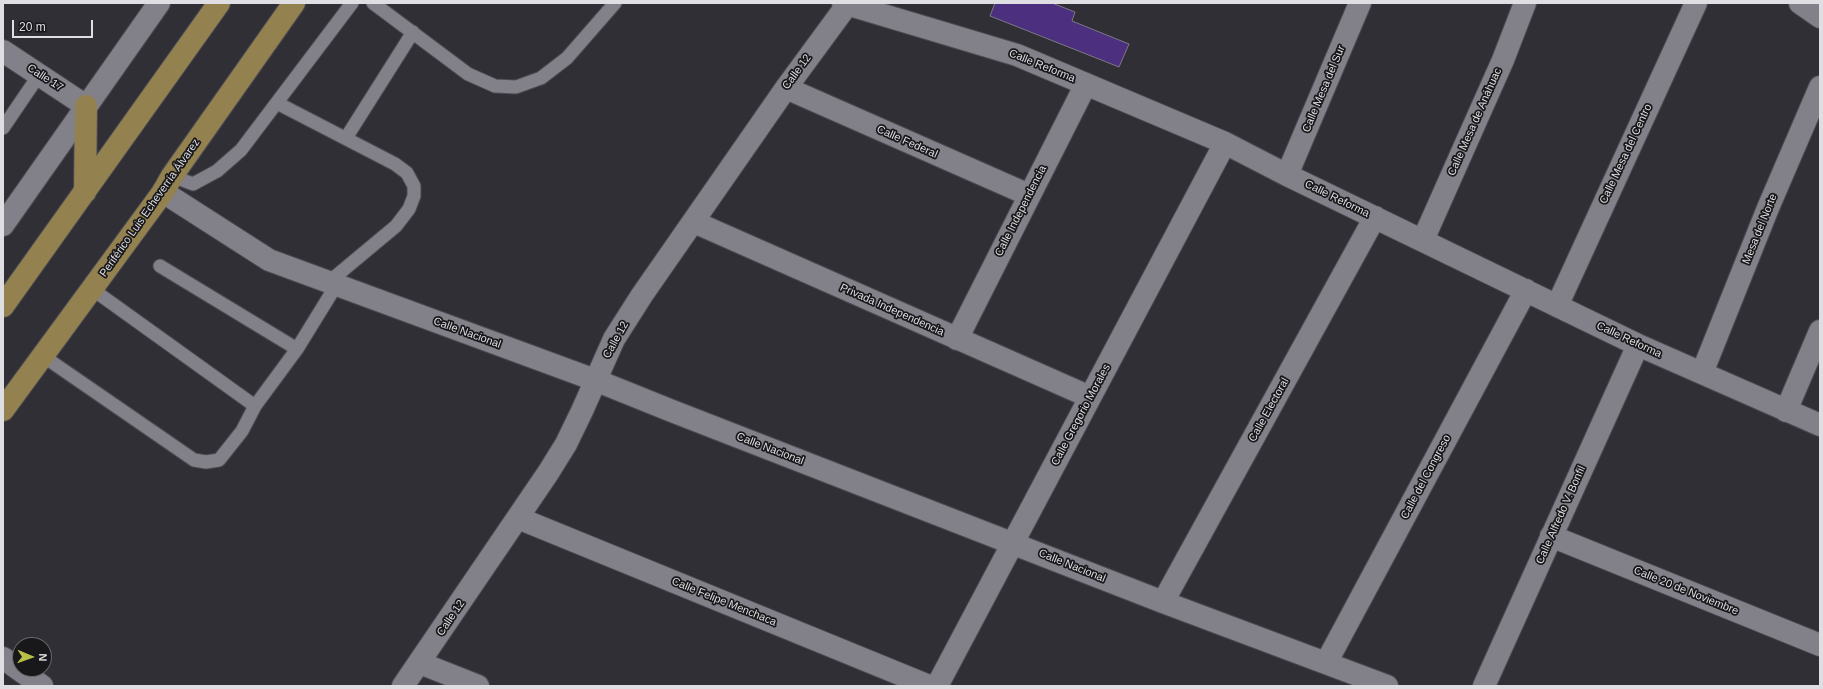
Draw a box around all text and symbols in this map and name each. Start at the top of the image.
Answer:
scale bar [14,12,95,38]
text: 20 m [19,20,46,34]
street label: Calle Mesa del Sur [1300,44,1348,134]
street label: Calle Reforma [1007,47,1077,85]
street label: Calle 12 [780,52,814,92]
street label: Calle 17 [24,61,66,95]
street label: Calle Mesa de Anáhuac [1445,66,1505,178]
street label: Calle Mesa del Centro [1597,102,1655,206]
street label: Calle Federal [874,123,940,161]
street label: Periférico Luis Echeverría Álvarez [97,136,203,280]
street label: Calle Independencia [992,163,1050,259]
street label: Calle Reforma [1303,178,1371,220]
street label: Mesa del Norte [1740,192,1780,266]
street label: Privada Independencia [838,281,946,339]
street label: Calle Nacional [431,315,503,351]
street label: Calle 12 [600,319,632,361]
street label: Calle Reforma [1594,319,1664,361]
street label: Calle Gregorio Morales [1049,362,1113,468]
street label: Calle Electoral [1246,376,1292,444]
street label: Calle Nacional [735,430,805,468]
street label: Calle del Congreso [1398,433,1454,521]
street label: Calle Alfredo V. Bonfil [1533,464,1589,566]
street label: Calle Nacional [1037,547,1107,585]
street label: Calle 20 de Noviembre [1632,564,1740,618]
street label: Calle Felipe Menchaca [670,575,778,629]
street label: Calle 12 [434,598,468,638]
north arrow [12,637,52,677]
text: N [37,653,49,662]

